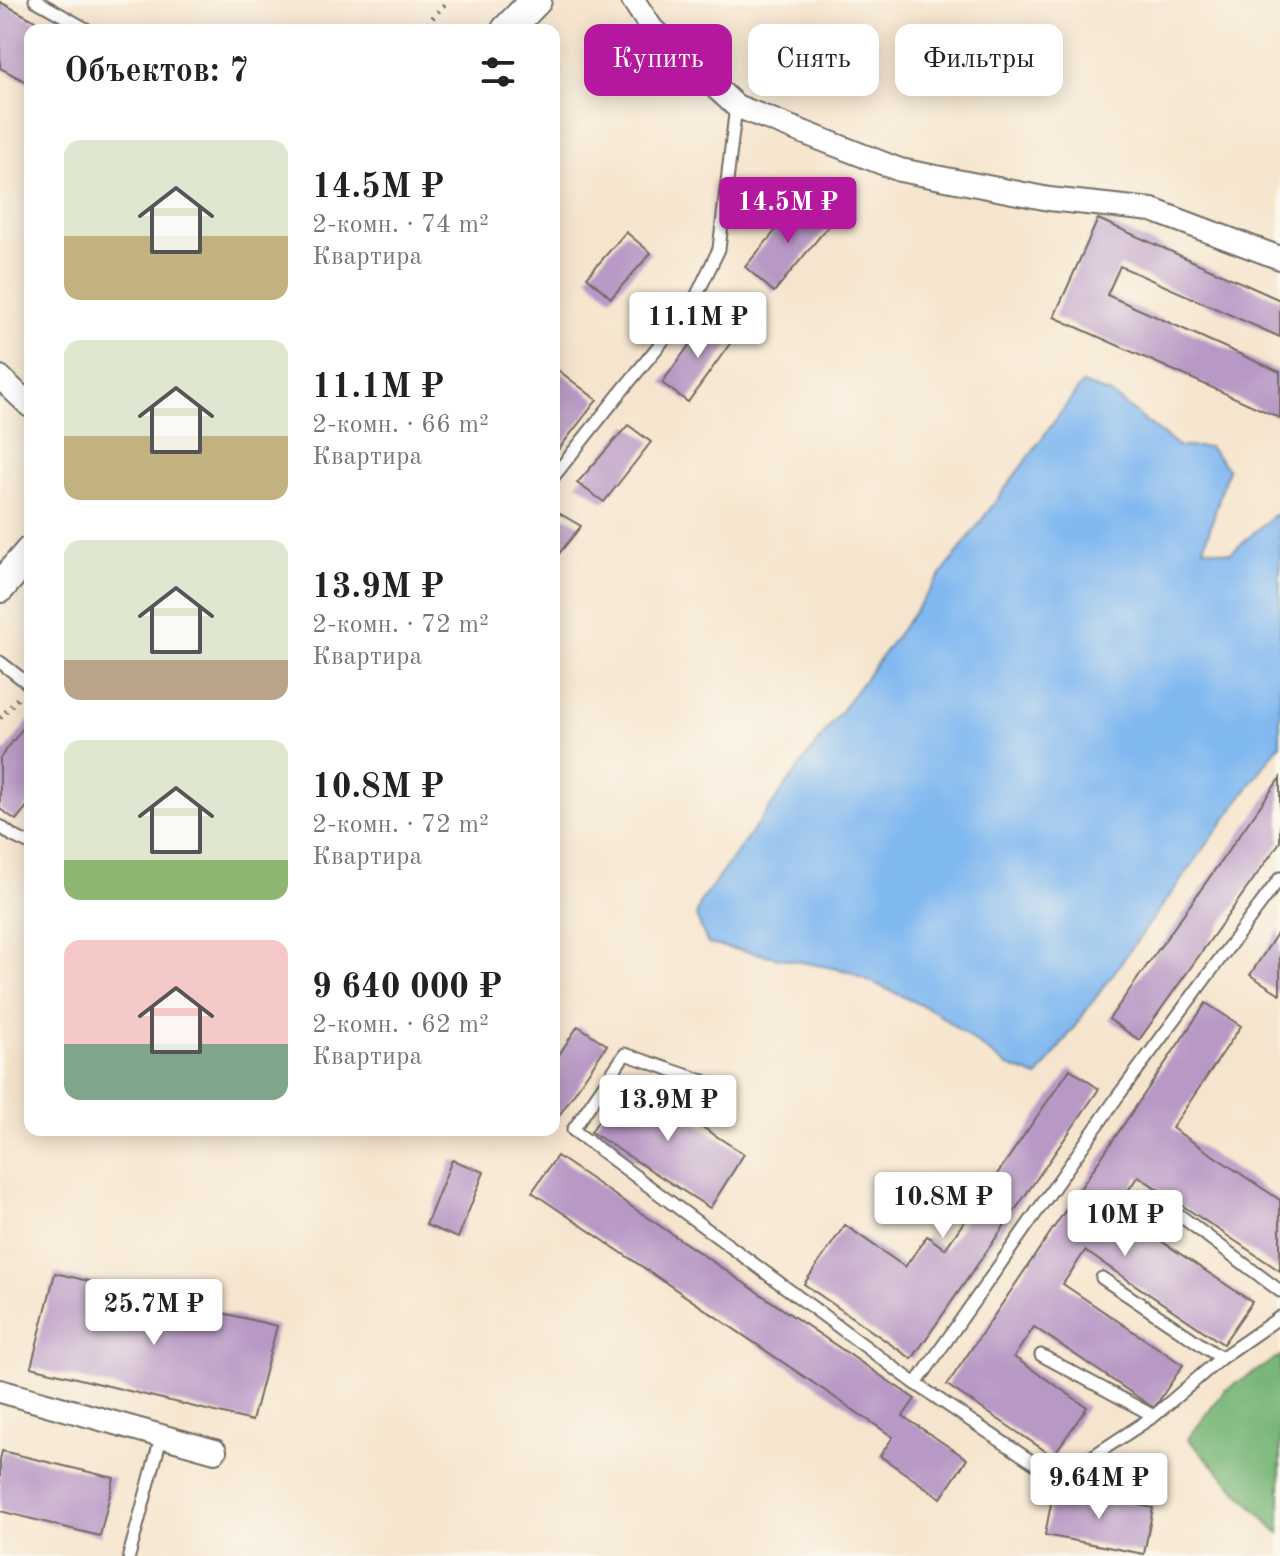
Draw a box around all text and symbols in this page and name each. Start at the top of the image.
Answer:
chip: Купить [584,24,732,96]
chip: Снять [748,24,879,96]
chip: Фильтры [895,24,1063,96]
icon: filters [476,50,520,94]
text: Объектов: 7 [64,55,249,89]
text: 14.5M ₽ [312,171,444,205]
icon: home [128,172,224,268]
pin: 14.5M ₽ [714,177,862,245]
text: 14.5M ₽ [737,190,839,216]
text: 2-комн. · 74 m² [312,212,489,238]
text: Квартира [312,244,422,270]
pin: 11.1M ₽ [624,292,772,360]
text: 11.1M ₽ [647,305,749,331]
text: 11.1M ₽ [312,371,444,405]
icon: home [128,372,224,468]
text: 2-комн. · 66 m² [312,412,489,438]
text: Квартира [312,444,422,470]
text: 13.9M ₽ [312,571,444,605]
icon: home [128,572,224,668]
text: 2-комн. · 72 m² [312,612,489,638]
text: Квартира [312,644,422,670]
text: 10.8M ₽ [312,771,444,805]
icon: home [128,772,224,868]
text: 2-комн. · 72 m² [312,812,489,838]
text: Квартира [312,844,422,870]
text: 9 640 000 ₽ [312,971,502,1005]
icon: home [128,972,224,1068]
text: 2-комн. · 62 m² [312,1012,489,1038]
text: Квартира [312,1044,422,1070]
pin: 13.9M ₽ [594,1075,742,1143]
text: 13.9M ₽ [617,1088,719,1114]
pin: 10.8M ₽ [869,1172,1017,1240]
text: 10.8M ₽ [892,1185,994,1211]
pin: 10M ₽ [1069,1190,1181,1258]
text: 10M ₽ [1086,1203,1164,1229]
pin: 25.7M ₽ [80,1279,228,1347]
text: 25.7M ₽ [103,1292,205,1318]
pin: 9.64M ₽ [1025,1453,1173,1521]
text: 9.64M ₽ [1048,1466,1150,1492]

